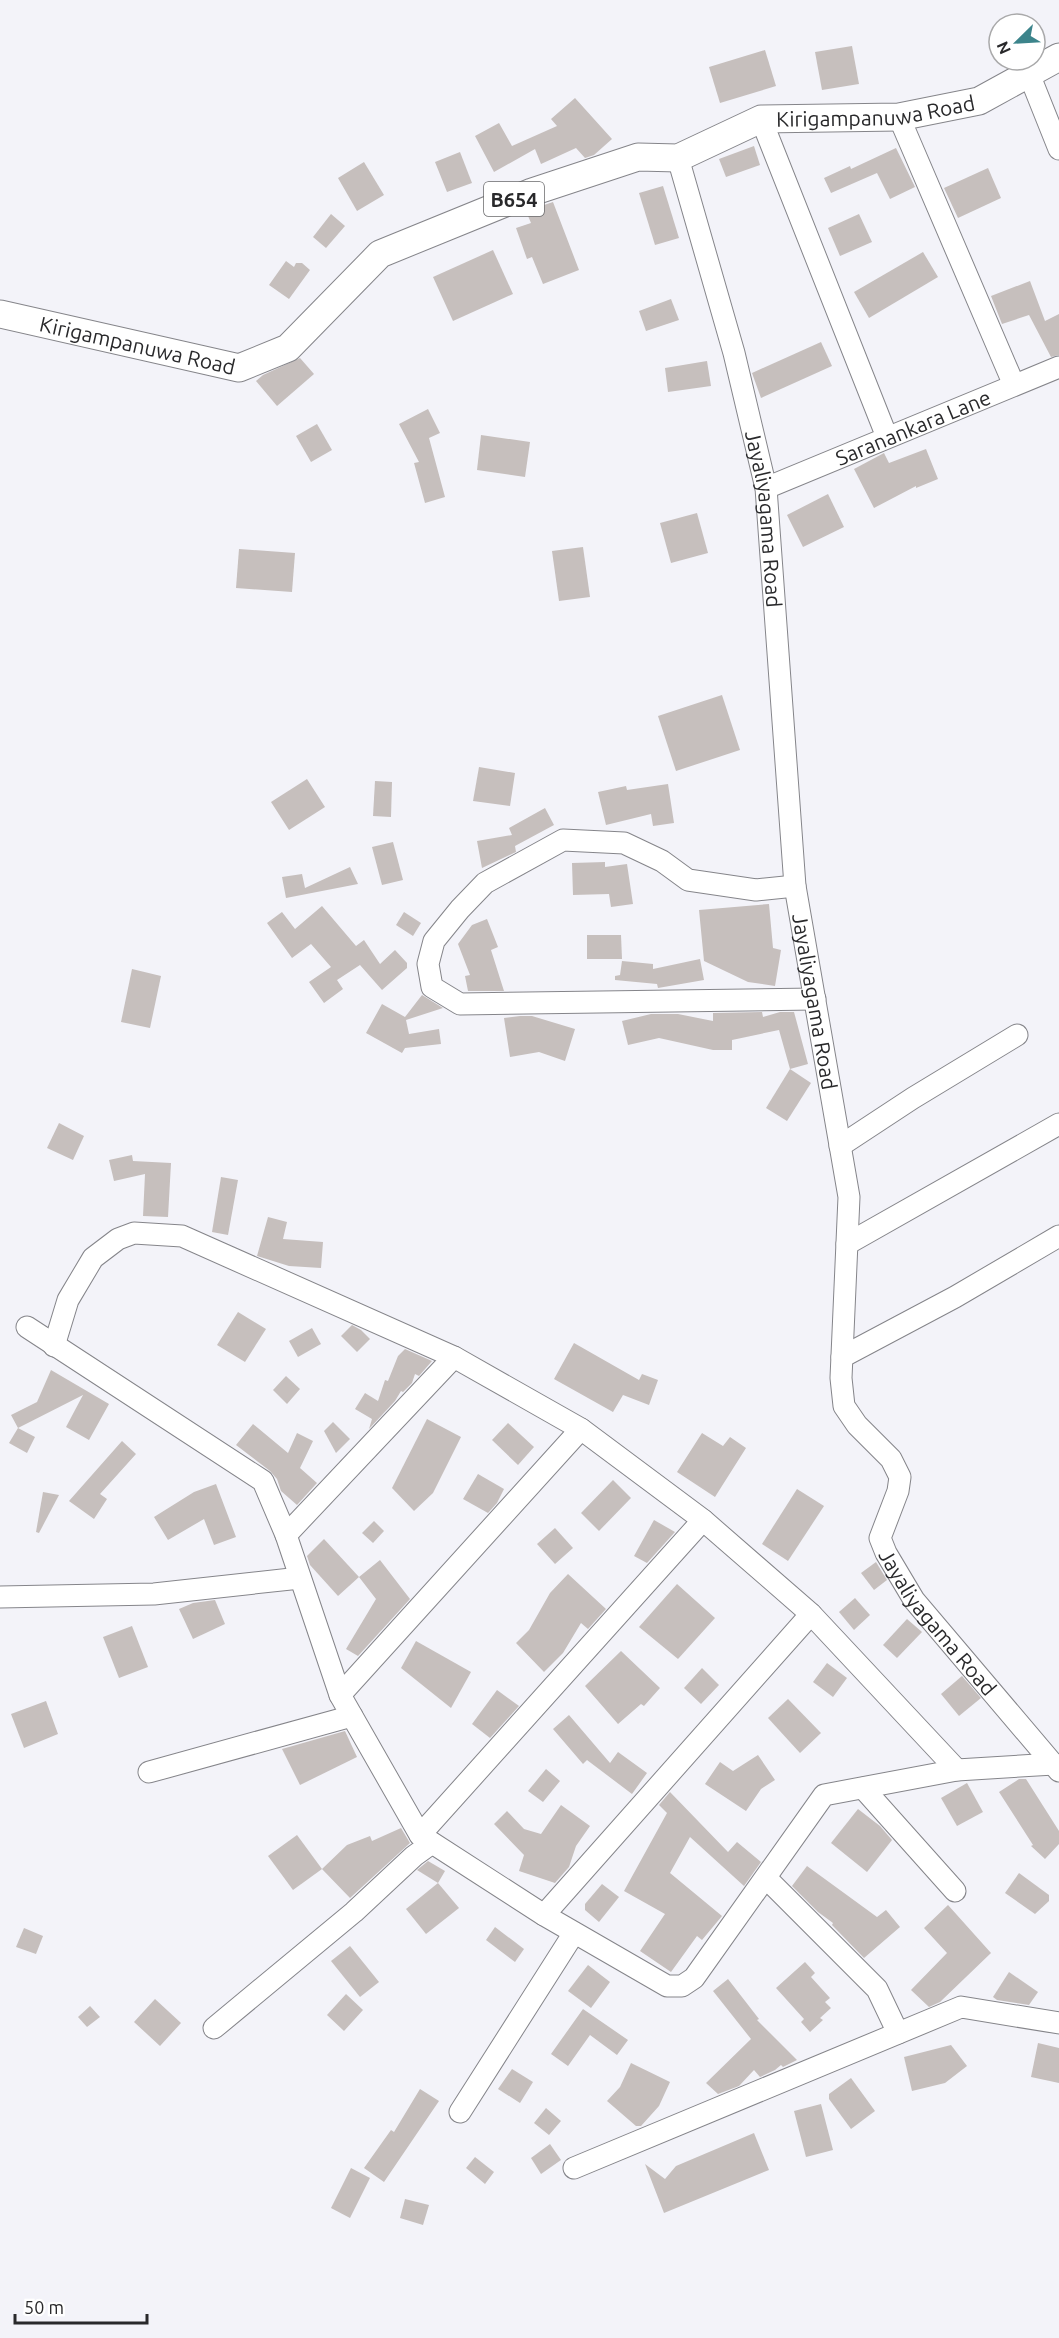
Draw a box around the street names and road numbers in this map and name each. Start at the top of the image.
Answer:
street label: Kirigampanuwa Road [776,90,977,131]
road number: B654 [484,182,544,216]
street label: Kirigampanuwa Road [37,311,238,379]
street label: Saranankara Lane [832,385,994,470]
street label: Jayaliyagama Road [741,428,787,608]
street label: Jayaliyagama Road [788,912,842,1092]
street label: Jayaliyagama Road [874,1544,1001,1700]

